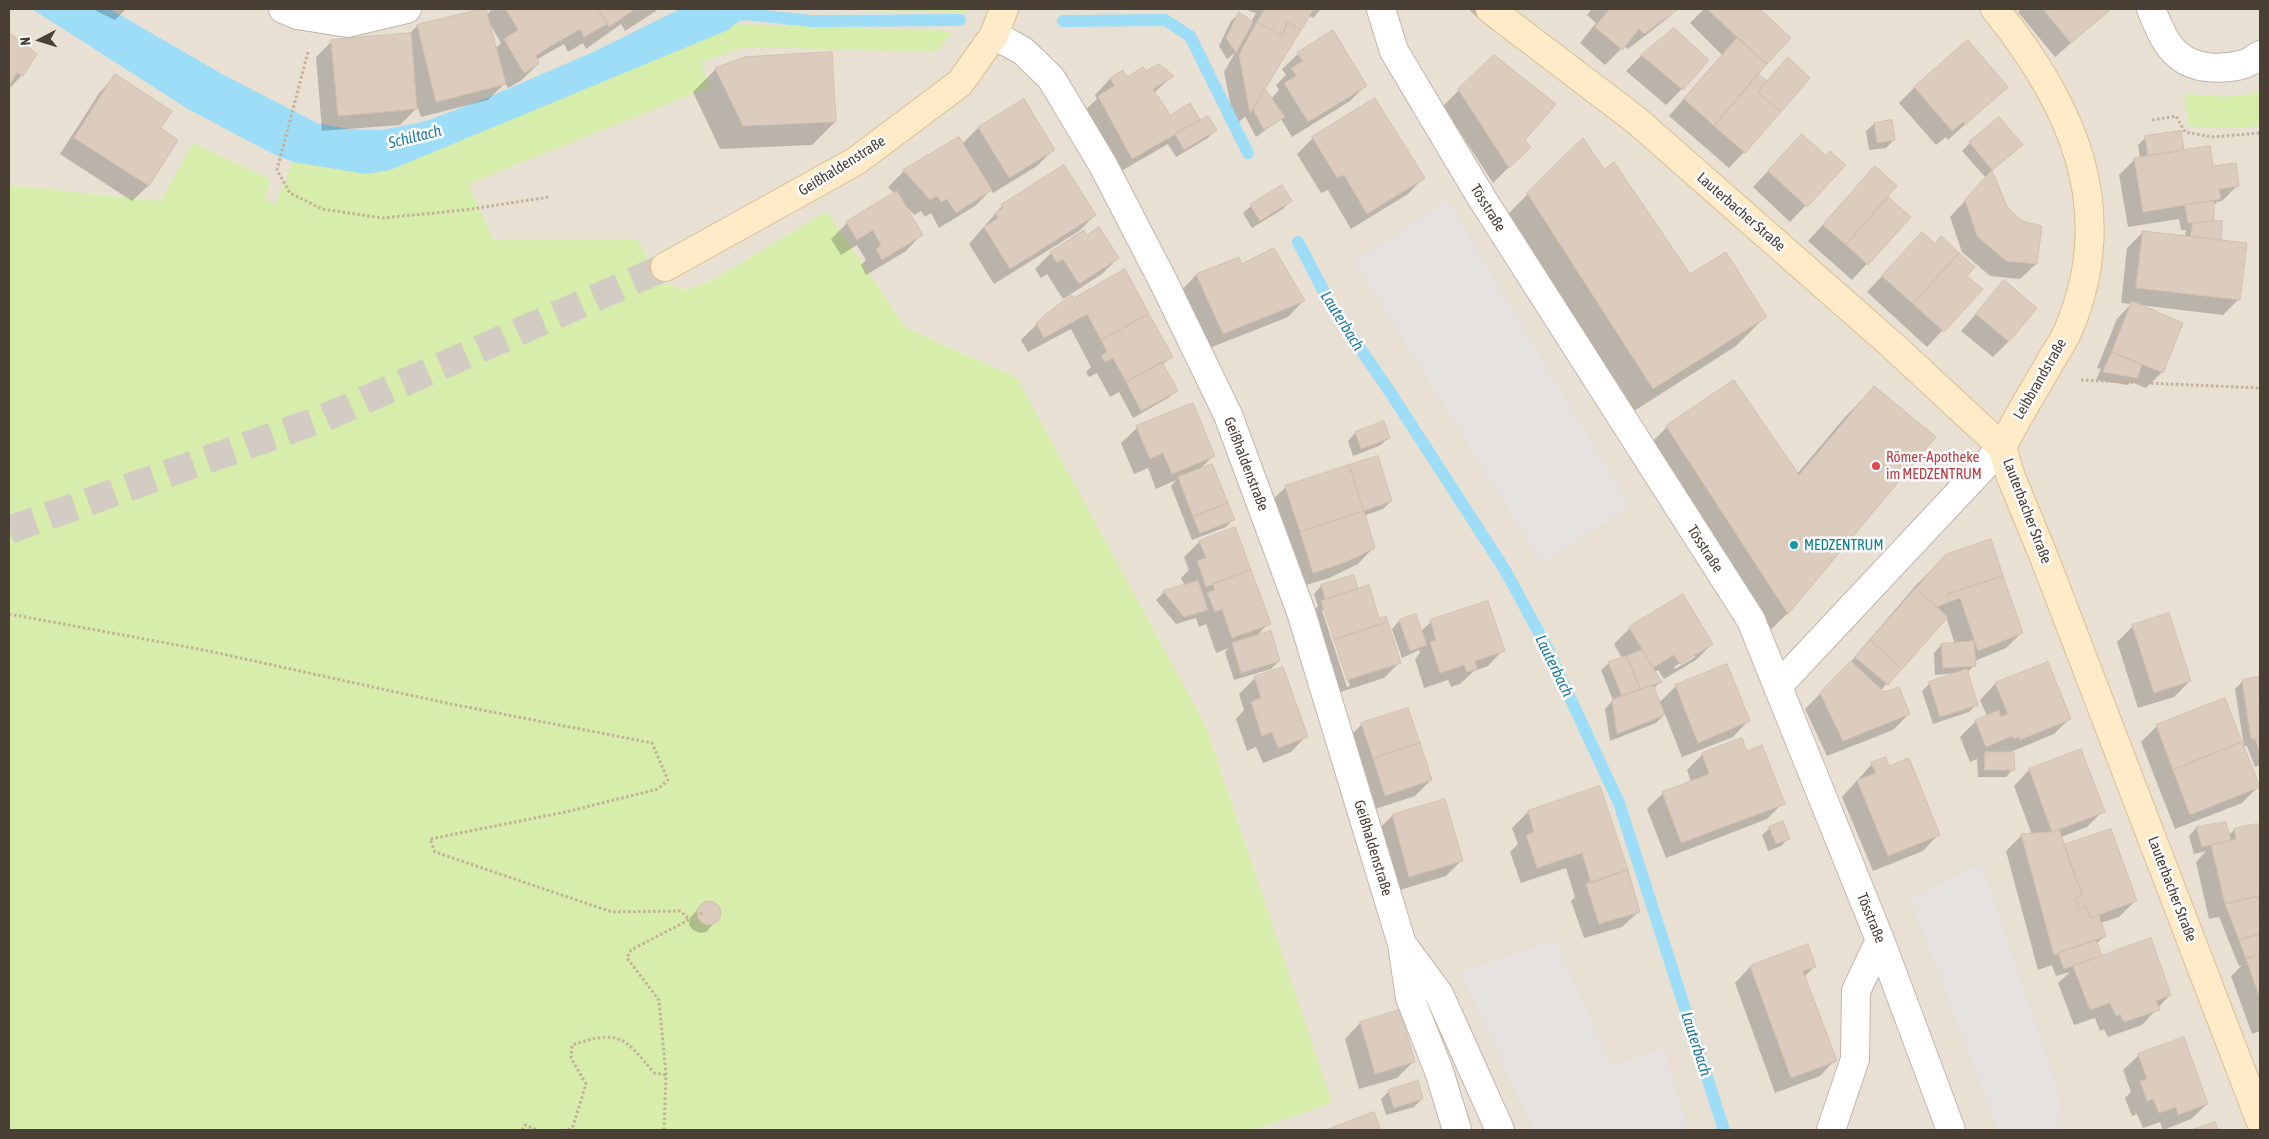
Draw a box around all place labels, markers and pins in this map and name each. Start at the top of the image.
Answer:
place label: Römer-Apotheke im MEDZENTRUM [1886,448,1982,483]
marker: Römer-Apotheke im MEDZENTRUM [1870,460,1882,472]
place label: MEDZENTRUM [1804,536,1884,554]
marker: MEDZENTRUM [1788,539,1800,551]

